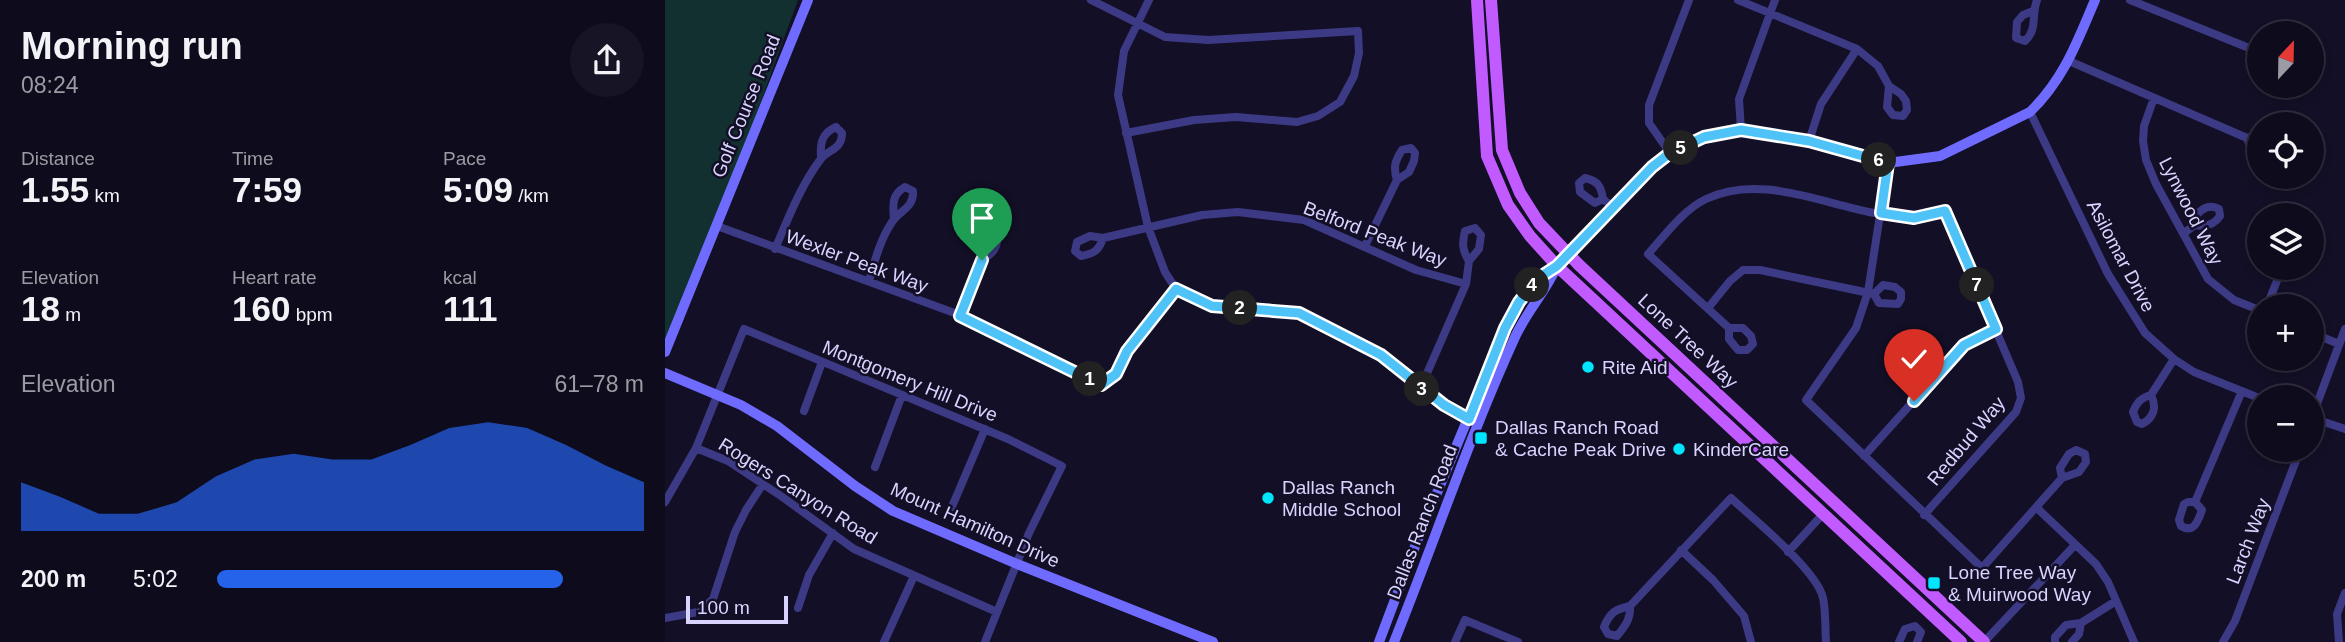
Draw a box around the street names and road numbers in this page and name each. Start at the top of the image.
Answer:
street label: Golf Course Road [708,32,784,180]
street label: Lynwood Way [2155,154,2227,269]
street label: Belford Peak Way [1301,197,1450,271]
street label: Asilomar Drive [2083,197,2159,315]
street label: Wexler Peak Way [783,225,932,297]
street label: Lone Tree Way [1634,290,1742,393]
street label: Montgomery Hill Drive [819,336,1001,426]
street label: Redbud Way [1923,392,2009,490]
street label: Rogers Canyon Road [715,434,881,548]
street label: Dallas Ranch Road [1383,442,1461,602]
street label: Mount Hamilton Drive [887,478,1063,572]
street label: Larch Way [2222,495,2274,587]

